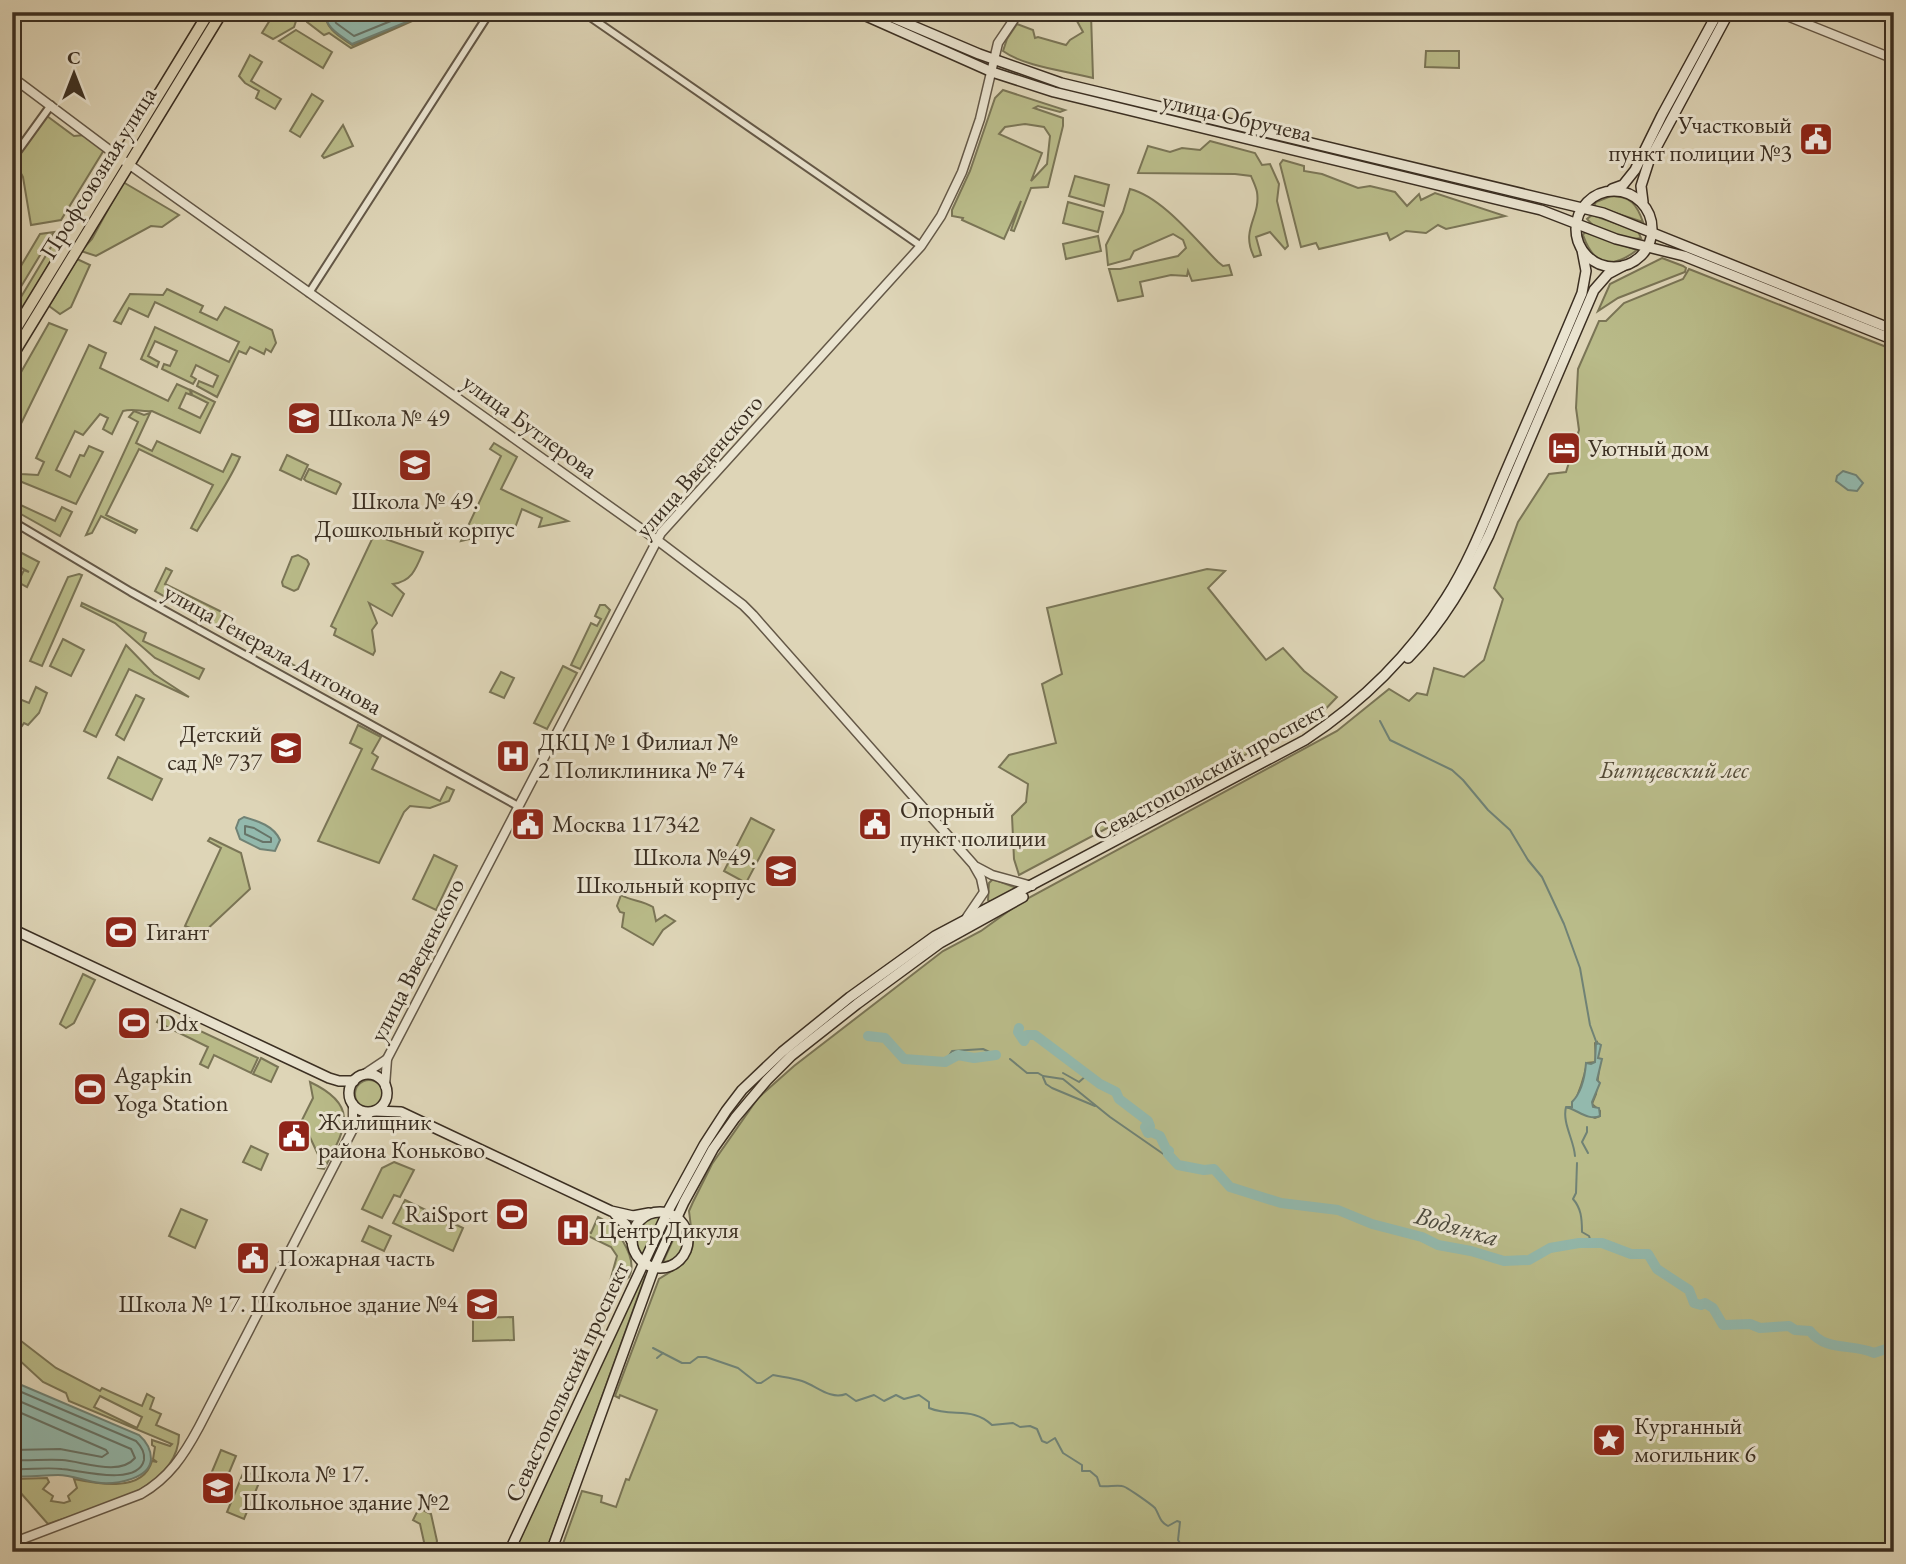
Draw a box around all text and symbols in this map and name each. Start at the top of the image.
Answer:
north arrow [38,38,108,108]
text: С [67,45,81,70]
street label: Профсоюзная улица [32,80,163,265]
street label: улица Обручева [1159,84,1315,149]
place label: Участковый пункт полиции №3 [1608,109,1792,168]
public building icon: Участковый пункт полиции №3 [1797,120,1835,158]
street label: улица Бутлерова [457,366,604,485]
street label: улица Введенского [628,388,769,544]
school or university icon: Школа № 49 [285,399,323,437]
place label: Школа № 49 [328,402,450,433]
hotel icon: Уютный дом [1545,429,1583,467]
place label: Уютный дом [1587,432,1709,463]
school or university icon: Школа № 49. Дошкольный корпус [396,446,434,484]
place label: Школа № 49. Дошкольный корпус [315,485,515,544]
street label: улица Генерала Антонова [159,576,388,722]
street label: Севастопольский проспект [1087,693,1331,848]
place label: Детский сад № 737 [167,718,262,777]
place label: ДКЦ № 1 Филиал № 2 Поликлиника № 74 [538,726,745,785]
school or university icon: Детский сад № 737 [267,729,305,767]
hospital icon: ДКЦ № 1 Филиал № 2 Поликлиника № 74 [494,737,532,775]
park label: Битцевский лес [1598,754,1749,785]
place label: Опорный пункт полиции [900,794,1047,853]
public building icon: Москва 117342 [509,805,547,843]
public building icon: Опорный пункт полиции [856,805,894,843]
place label: Москва 117342 [552,808,700,839]
place label: Школа №49. Школьный корпус [576,841,756,900]
school or university icon: Школа №49. Школьный корпус [762,852,800,890]
street label: улица Введенского [362,872,471,1047]
sports icon: Гигант [102,913,140,951]
place label: Гигант [146,916,209,947]
sports icon: Ddx [115,1004,153,1042]
place label: Ddx [158,1007,199,1038]
place label: Agapkin Yoga Station [113,1059,229,1118]
sports icon: Agapkin Yoga Station [71,1070,109,1108]
place label: Жилищник района Коньково [317,1106,485,1165]
public building icon: Жилищник района Коньково [275,1117,313,1155]
sports icon: RaiSport [493,1195,531,1233]
place label: RaiSport [404,1198,488,1229]
water label: Водянка [1410,1198,1503,1254]
hospital icon: Центр Дикуля [554,1211,592,1249]
place label: Центр Дикуля [598,1214,739,1245]
public building icon: Пожарная часть [234,1239,272,1277]
place label: Пожарная часть [278,1242,435,1273]
street label: Севастопольский проспект [497,1256,636,1507]
school or university icon: Школа № 17. Школьное здание №4 [463,1285,501,1323]
place label: Школа № 17. Школьное здание №4 [119,1288,458,1319]
place label: Курганный могильник 6 [1634,1410,1756,1469]
place icon: Курганный могильник 6 [1590,1421,1628,1459]
place label: Школа № 17. Школьное здание №2 [242,1458,450,1517]
school or university icon: Школа № 17. Школьное здание №2 [199,1469,237,1507]

